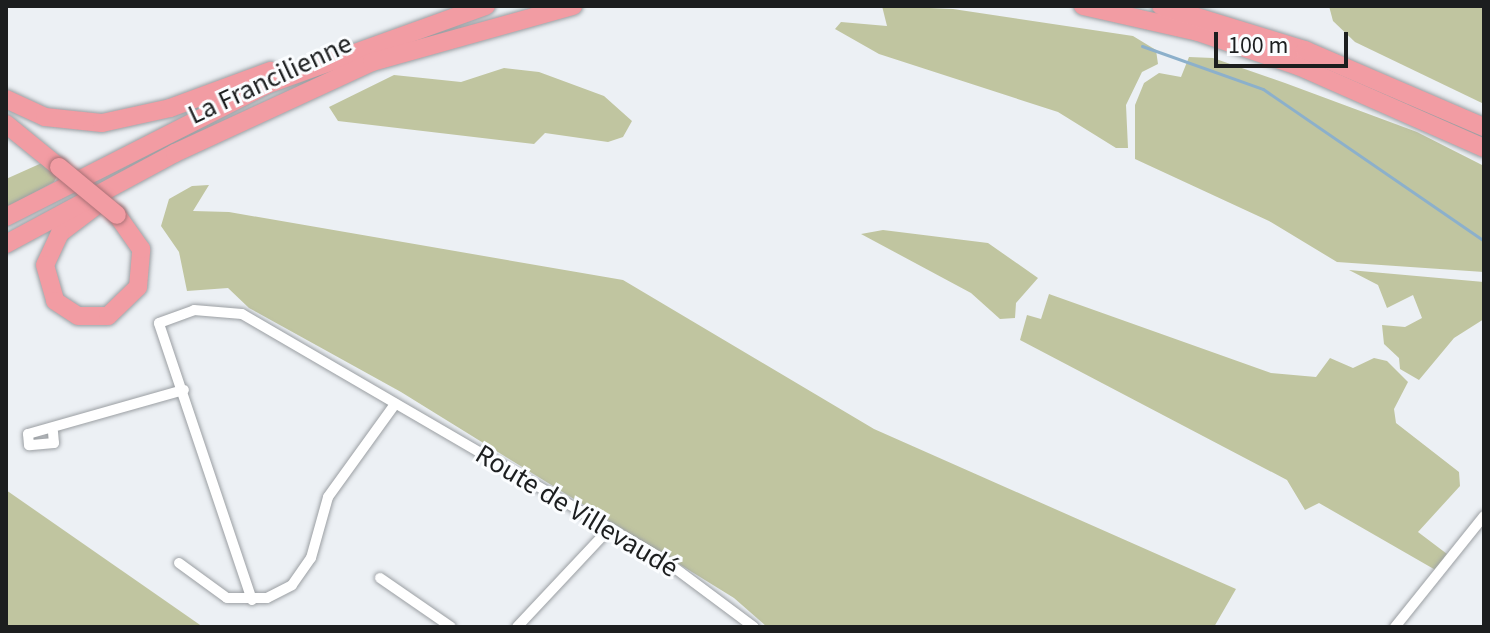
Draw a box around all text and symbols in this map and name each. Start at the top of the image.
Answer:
scale bar [1218,16,1352,66]
street label: La Francilienne [183,26,357,132]
text: 100 m [1228,28,1288,63]
street label: Route de Villevaudé [470,437,684,585]

